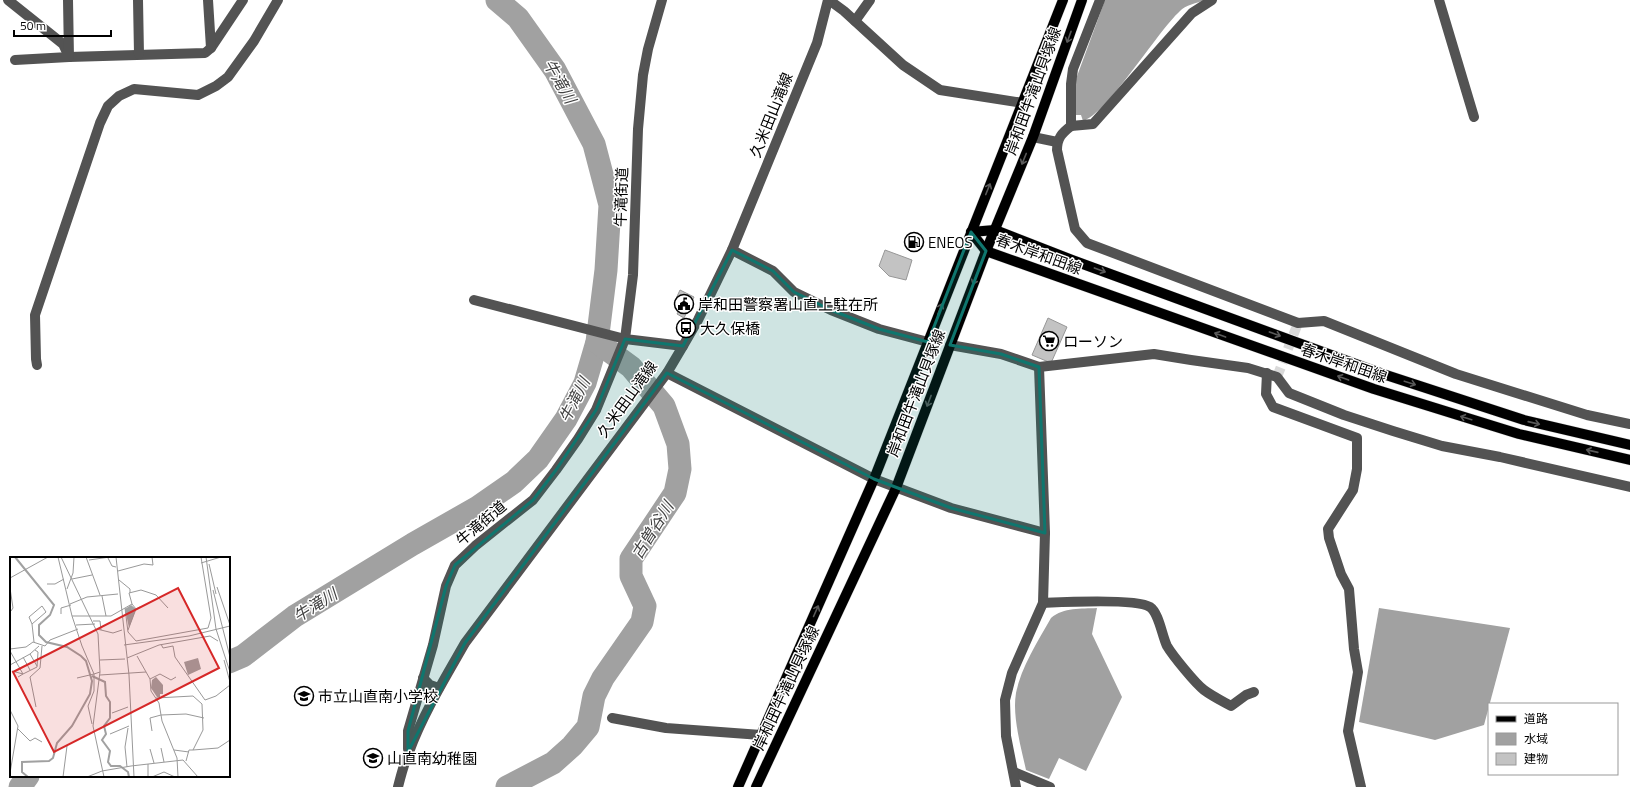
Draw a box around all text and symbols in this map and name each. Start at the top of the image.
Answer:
scale bar [14,12,111,38]
text: 50 m [20,16,46,35]
street label: 岸和田牛滝山貝塚線 [999,24,1067,158]
one-way arrow [1065,30,1073,42]
water label: 牛滝川 [538,54,583,110]
street label: 久米田山滝線 [743,69,799,161]
one-way arrow [1020,152,1028,164]
street label: 牛滝街道 [608,167,634,227]
one-way arrow [985,183,993,195]
street label: 春木岸和田線 [993,228,1085,280]
fuel station icon: ENEOS [903,231,925,253]
place label: ENEOS [928,231,973,254]
one-way arrow [1094,267,1107,274]
one-way arrow [971,273,979,285]
public building icon: 岸和田警察署山直上駐在所 [673,293,695,315]
place label: 岸和田警察署山直上駐在所 [698,293,878,316]
one-way arrow [937,304,945,316]
bus stop icon: 大久保橋 [675,317,697,339]
place label: 大久保橋 [700,317,760,340]
street label: 岸和田牛滝山貝塚線 [881,326,951,460]
supermarket icon: ローソン [1038,330,1060,352]
place label: ローソン [1063,330,1123,353]
one-way arrow [1215,330,1227,338]
one-way arrow [1268,331,1280,339]
street label: 春木岸和田線 [1298,337,1390,389]
street label: 久米田山滝線 [591,356,663,442]
water label: 牛滝川 [552,371,596,427]
one-way arrow [1337,374,1349,382]
one-way arrow [1403,380,1416,387]
one-way arrow [925,394,933,406]
one-way arrow [1460,414,1473,421]
one-way arrow [1527,419,1540,427]
one-way arrow [1586,447,1599,455]
street label: 牛滝街道 [451,495,511,551]
water label: 古曽谷川 [625,495,680,564]
inset map [10,557,230,777]
water label: 牛滝川 [288,581,343,628]
one-way arrow [813,605,820,617]
street label: 岸和田牛滝山貝塚線 [747,622,825,754]
school or university icon: 市立山直南小学校 [293,685,315,707]
place label: 市立山直南小学校 [318,685,438,708]
legend [1488,703,1618,775]
text: 道路 [1524,709,1548,728]
text: 水域 [1524,729,1548,748]
school or university icon: 山直南幼稚園 [362,747,384,769]
place label: 山直南幼稚園 [387,747,477,770]
text: 建物 [1524,749,1548,768]

